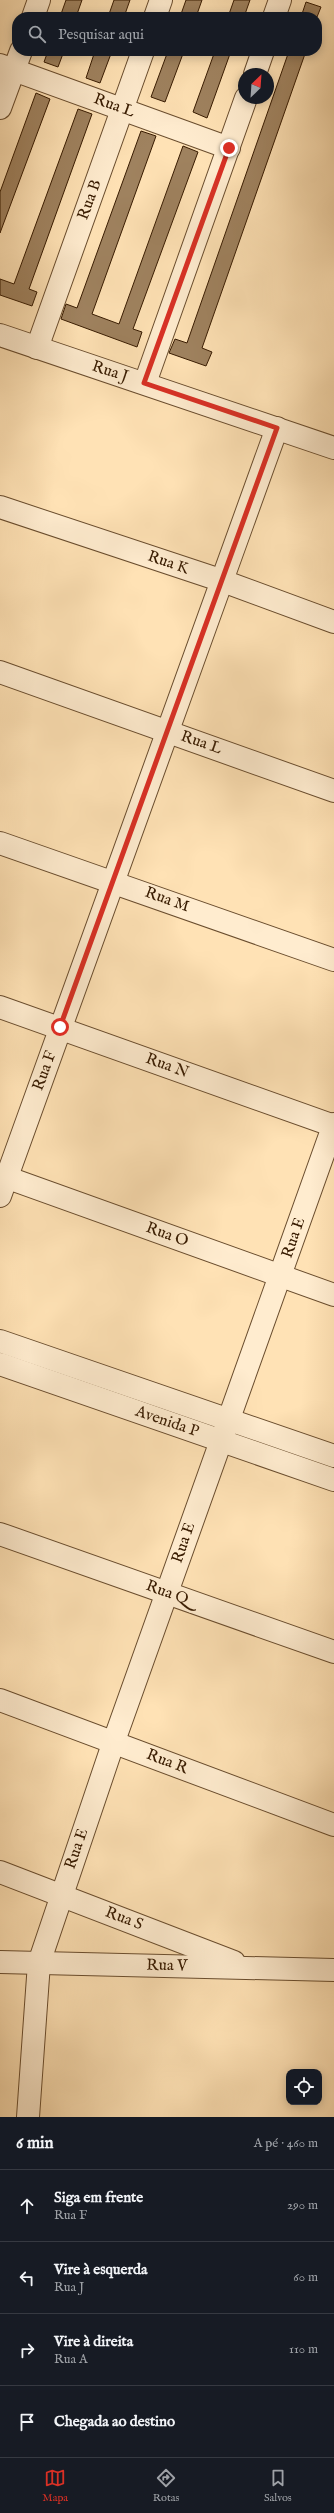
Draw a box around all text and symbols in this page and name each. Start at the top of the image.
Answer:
search box [12,12,322,56]
icon: search [26,23,48,45]
text: Pesquisar aqui [58,25,144,44]
north arrow [238,68,274,104]
street label: Rua L [91,89,138,123]
route end [220,139,238,157]
street label: Rua B [74,177,106,223]
street label: Rua J [89,357,131,387]
street label: Rua K [145,547,192,579]
street label: Rua L [178,727,225,760]
street label: Rua M [142,883,192,917]
route start [51,1018,69,1036]
street label: Rua F [29,1048,61,1094]
street label: Rua N [143,1049,192,1083]
street label: Rua E [278,1215,310,1261]
street label: Rua O [143,1218,191,1252]
street label: Avenida P [132,1402,201,1442]
street label: Rua E [168,1520,200,1566]
street label: Rua Q [143,1576,202,1614]
street label: Rua R [143,1745,191,1779]
street label: Rua E [61,1826,93,1872]
street label: Rua S [102,1903,146,1935]
street label: Rua V [146,1956,188,1976]
map controls [286,2069,322,2105]
button: locate [286,2069,322,2105]
text: 6 min [16,2133,54,2154]
text: A pé · 460 m [254,2135,318,2152]
text: Siga em frente [54,2188,143,2207]
icon: ahead [16,2195,38,2217]
text: 290 m [287,2197,318,2214]
text: Rua F [54,2207,87,2224]
text: Vire à esquerda [54,2260,147,2279]
icon: left [16,2267,38,2289]
text: 60 m [293,2269,318,2286]
text: Rua J [54,2279,84,2296]
text: Vire à direita [54,2332,133,2351]
icon: right [16,2339,38,2361]
text: 110 m [289,2341,318,2358]
text: Rua A [54,2351,88,2368]
icon: arrive [16,2411,38,2433]
text: Chegada ao destino [54,2412,175,2431]
tab: Mapa [42,2467,68,2505]
tab: Rotas [153,2467,179,2505]
tab: Salvos [264,2467,292,2505]

